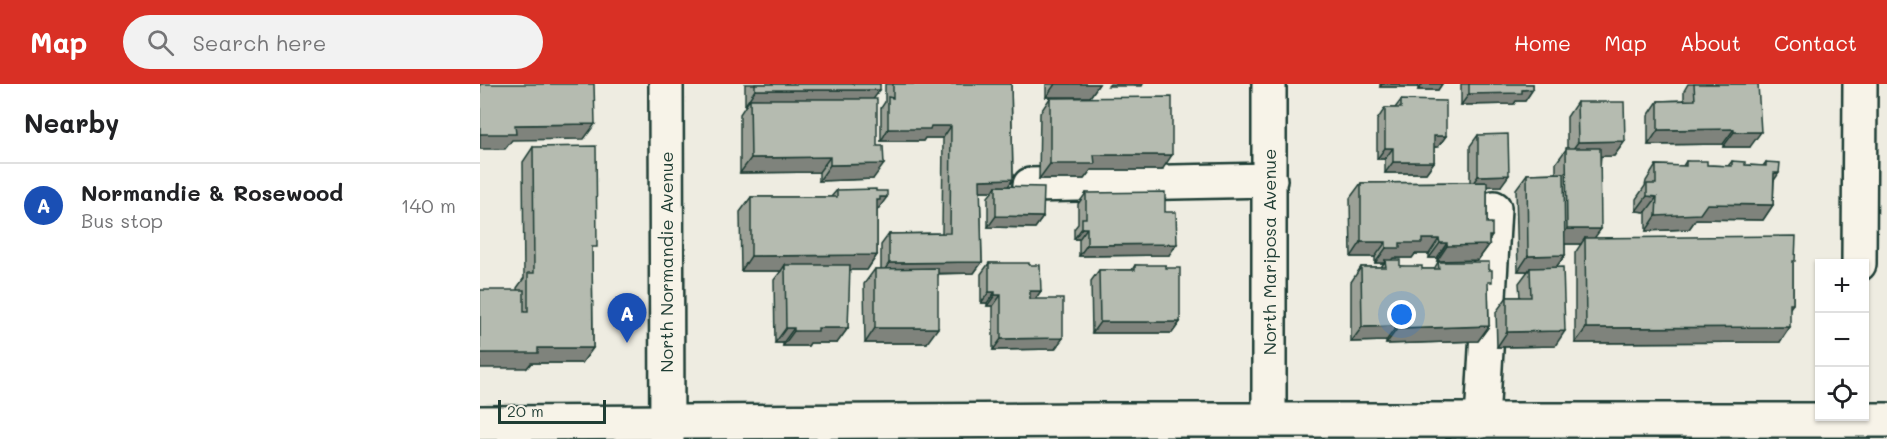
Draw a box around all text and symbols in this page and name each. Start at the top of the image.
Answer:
search box [123,15,543,69]
text: Map [30,24,87,60]
icon: search [144,26,177,59]
text: Search here [192,28,326,57]
text: Home [1514,29,1571,56]
text: Map [1604,29,1647,56]
text: About [1680,29,1741,56]
text: Contact [1774,29,1857,56]
text: Nearby [24,106,119,140]
street label: North Mariposa Avenue [1257,149,1281,355]
street label: North Normandie Avenue [654,151,678,373]
text: Normandie & Rosewood [81,178,343,207]
text: A [37,192,50,218]
text: 140 m [401,192,456,218]
text: Bus stop [81,207,163,233]
map controls [1815,259,1869,421]
button: + [1815,259,1869,313]
pin: A [608,294,646,343]
your location [1387,300,1416,329]
button: − [1815,313,1869,367]
button: locate [1815,367,1869,421]
scale bar [498,397,606,424]
text: 20 m [507,400,544,421]

